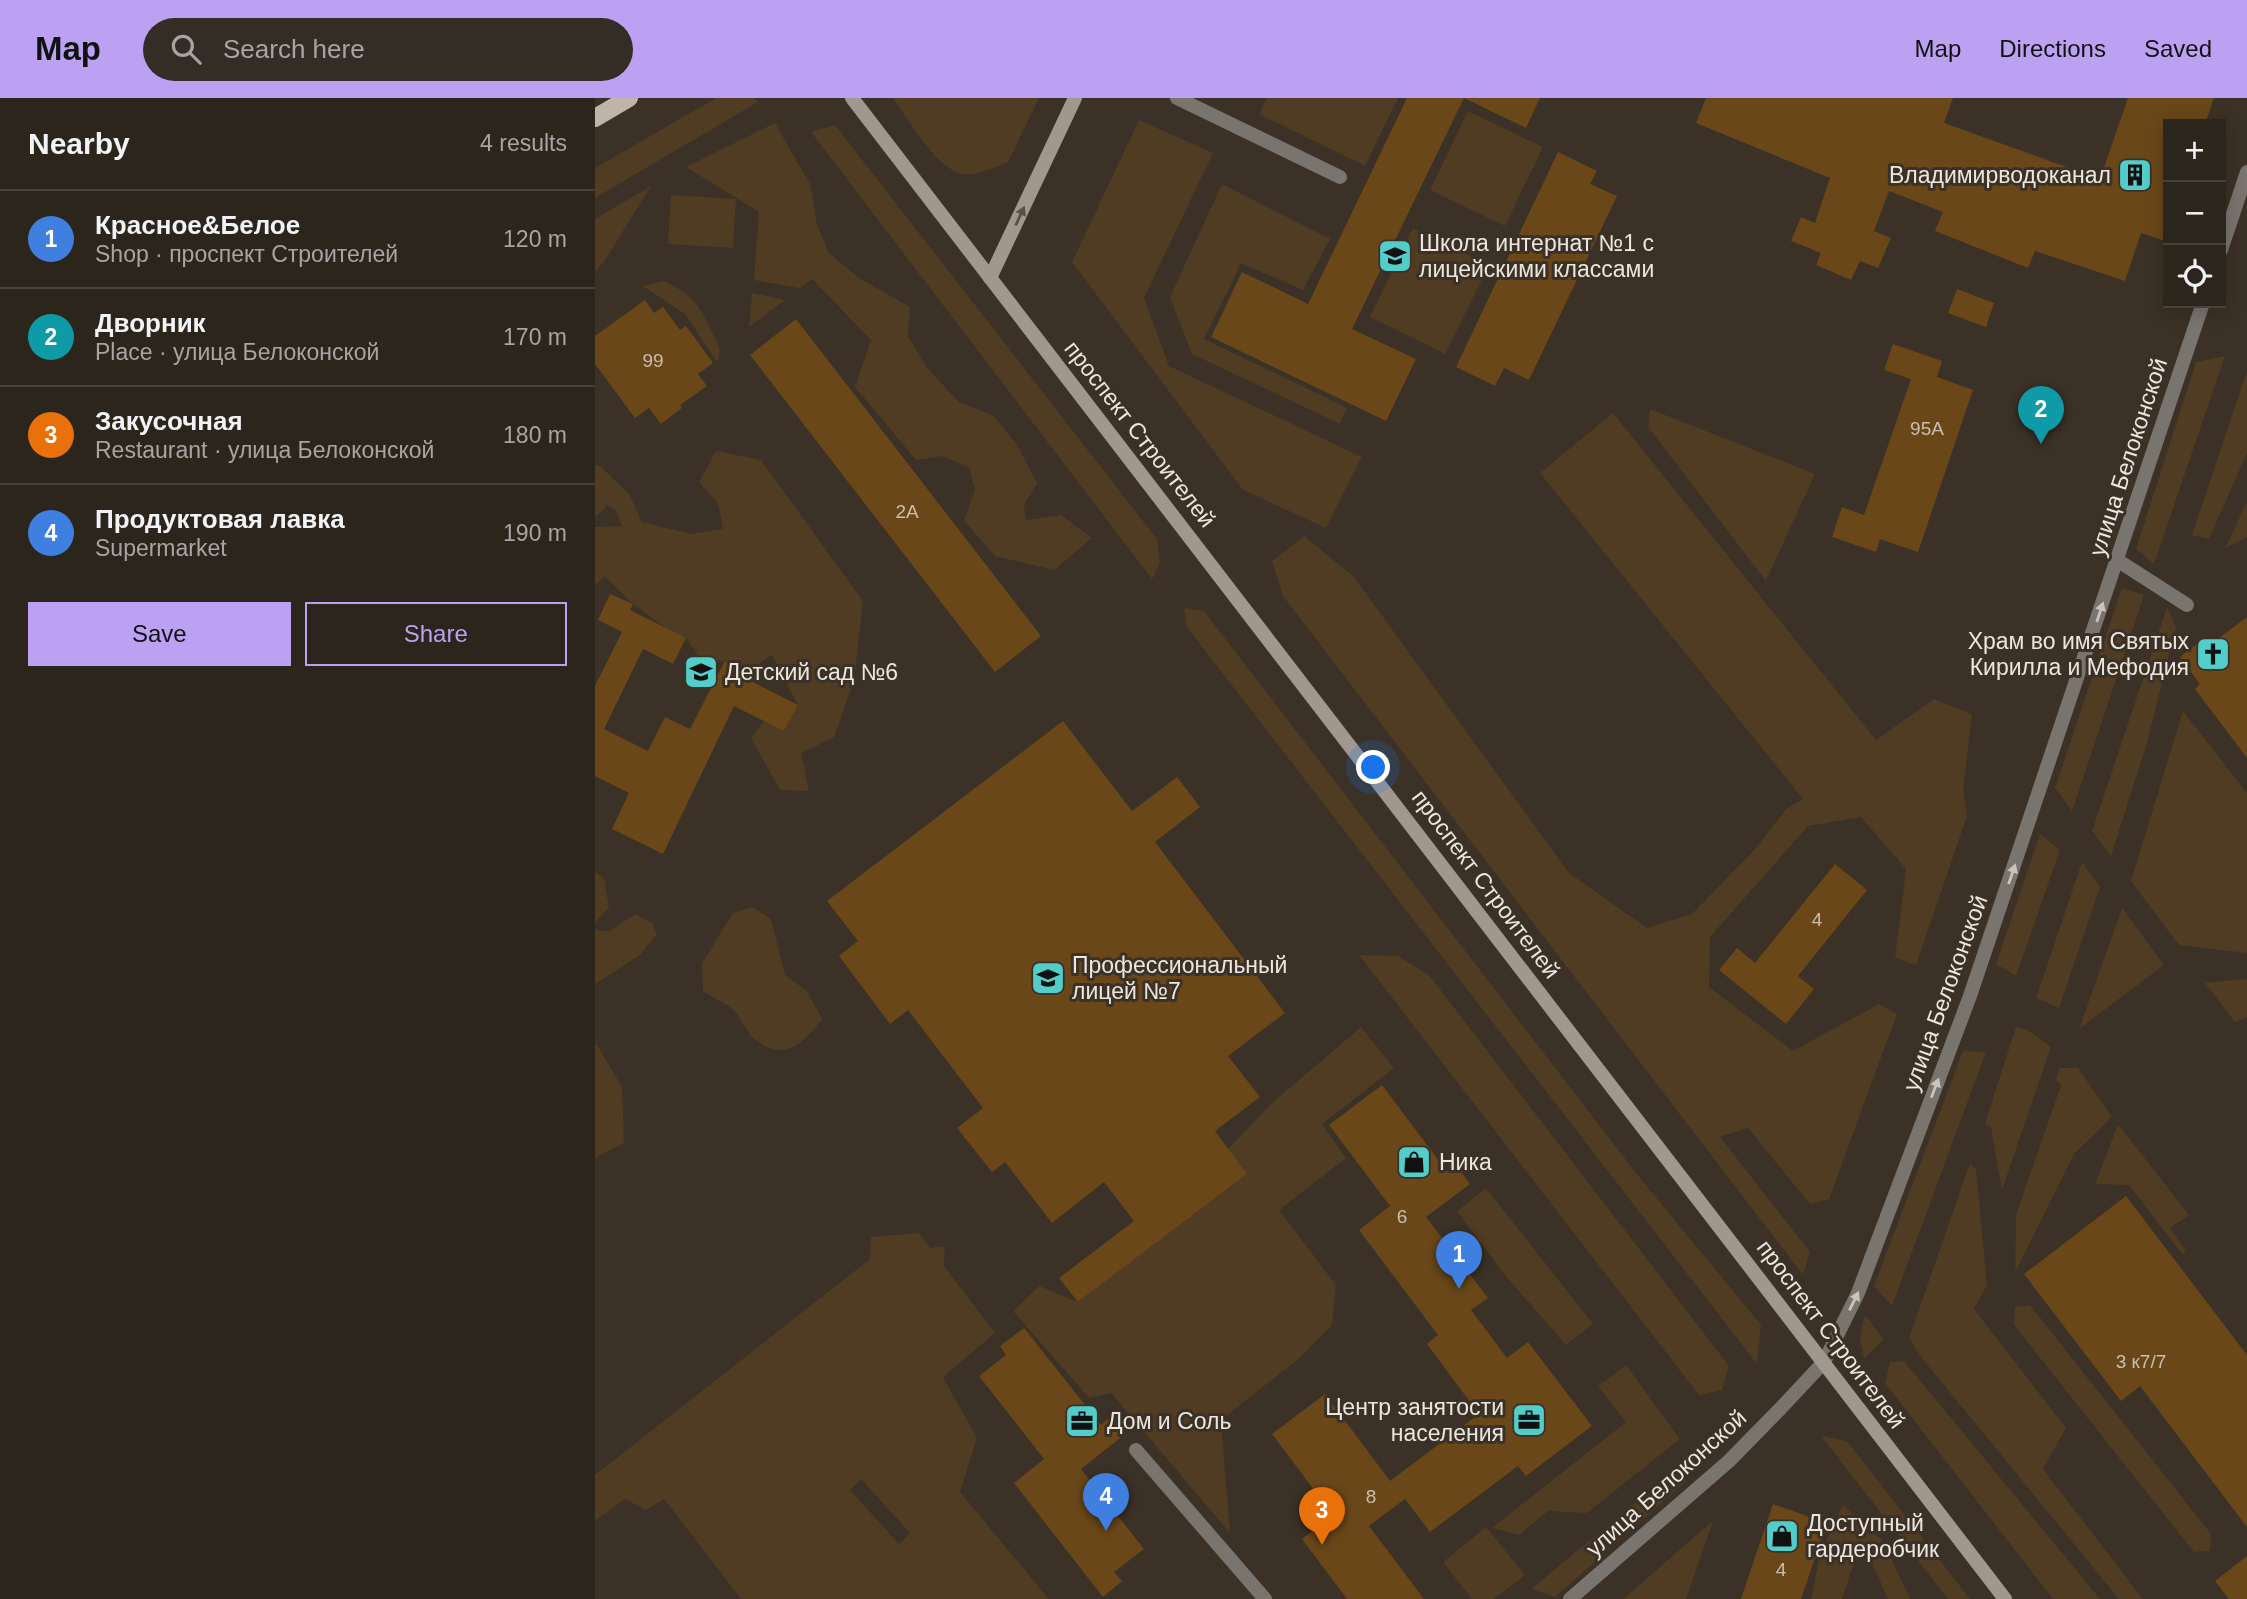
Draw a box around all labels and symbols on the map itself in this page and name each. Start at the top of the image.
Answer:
building icon: Владимирводоканал [2116,156,2154,194]
place label: Владимирводоканал [1889,162,2111,188]
one-way arrow [1014,206,1025,226]
place label: Школа интернат №1 с лицейскими классами [1419,230,1654,282]
school or university icon: Школа интернат №1 с лицейскими классами [1376,237,1414,275]
street label: проспект Строителей [1059,336,1221,532]
house number: 99 [642,350,664,371]
street label: улица Белоконской [2084,355,2172,559]
pin: 2 [2018,386,2064,444]
house number: 95А [1910,418,1944,439]
house number: 2А [895,501,919,522]
one-way arrow [2095,601,2106,622]
place label: Храм во имя Святых Кирилла и Мефодия [1968,628,2189,680]
church icon: Храм во имя Святых Кирилла и Мефодия [2194,635,2232,673]
school or university icon: Детский сад №6 [682,653,720,691]
place label: Детский сад №6 [725,659,898,685]
your location [1356,750,1390,784]
street label: проспект Строителей [1407,785,1565,983]
one-way arrow [2007,863,2018,884]
street label: улица Белоконской [1897,892,1993,1094]
house number: 4 [1812,909,1823,930]
place label: Профессиональный лицей №7 [1072,952,1287,1004]
school or university icon: Профессиональный лицей №7 [1029,959,1067,997]
one-way arrow [1930,1078,1941,1099]
shop icon: Ника [1395,1143,1433,1181]
place label: Ника [1439,1149,1492,1175]
house number: 6 [1397,1206,1407,1227]
pin: 1 [1436,1231,1482,1289]
street label: проспект Строителей [1752,1235,1910,1433]
one-way arrow [1849,1291,1860,1311]
house number: 3 к7/7 [2116,1351,2166,1372]
place label: Центр занятости населения [1325,1394,1504,1446]
office icon: Центр занятости населения [1510,1401,1548,1439]
office icon: Дом и Соль [1063,1402,1101,1440]
street label: улица Белоконской [1581,1404,1751,1562]
place label: Дом и Соль [1107,1408,1231,1434]
pin: 4 [1083,1473,1129,1531]
house number: 8 [1366,1486,1376,1507]
pin: 3 [1299,1487,1345,1545]
place label: Доступный гардеробчик [1807,1510,1940,1562]
shop icon: Доступный гардеробчик [1763,1517,1801,1555]
house number: 4 [1776,1559,1787,1580]

